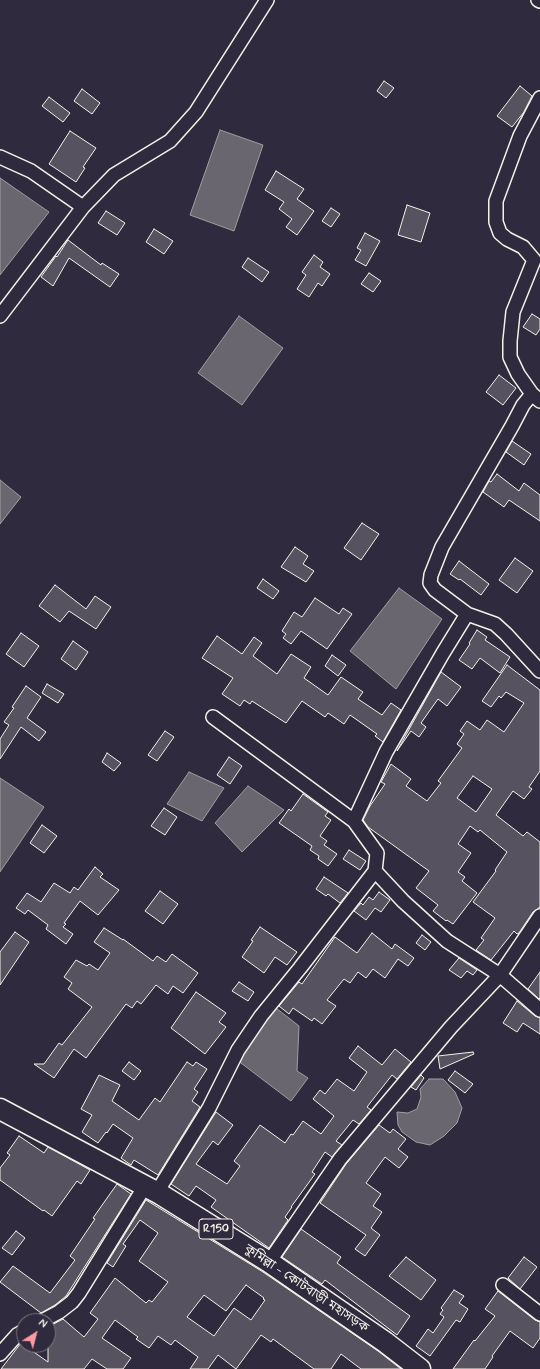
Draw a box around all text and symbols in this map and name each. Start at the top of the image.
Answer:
road number: R150 [199,1219,233,1239]
street label: কুমিল্লা - কোটবাড়ী মহাসড়ক [241,1242,371,1336]
north arrow [16,1313,56,1353]
text: N [35,1316,50,1332]

